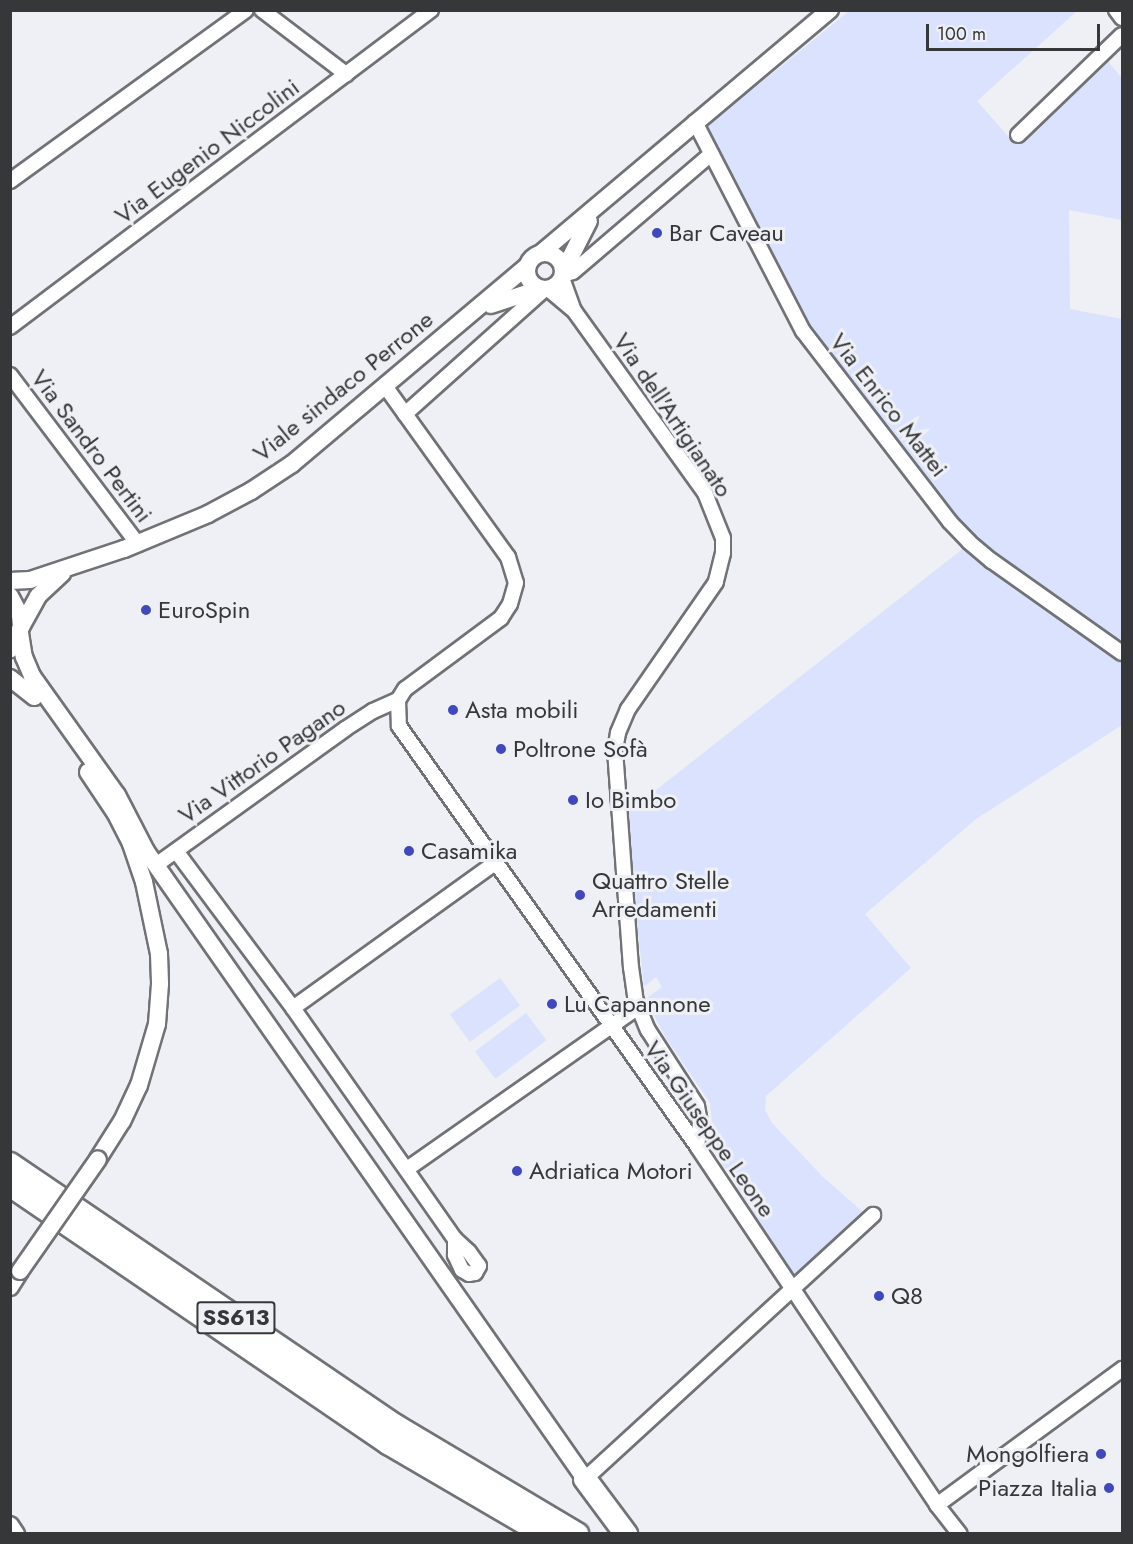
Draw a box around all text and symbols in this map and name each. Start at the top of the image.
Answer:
scale bar [929,12,1103,50]
text: 100 m [937,21,986,47]
street label: Via Eugenio Niccolini [109,72,305,230]
place label: Bar Caveau [669,219,784,247]
marker: Bar Caveau [650,226,664,240]
street label: Viale sindaco Perrone [247,305,439,467]
street label: Via dell'Artigianato [607,327,739,503]
street label: Via Enrico Mattei [824,328,954,482]
street label: Via Sandro Pertini [25,364,159,528]
place label: EuroSpin [158,596,250,624]
marker: EuroSpin [139,603,153,617]
street label: Via Vittorio Pagano [173,693,351,829]
place label: Asta mobili [465,696,579,724]
marker: Asta mobili [446,703,460,717]
place label: Poltrone Sofà [513,735,648,763]
marker: Poltrone Sofà [494,742,508,756]
place label: Io Bimbo [585,786,676,814]
marker: Io Bimbo [566,793,580,807]
place label: Casamika [421,837,517,865]
marker: Casamika [402,844,416,858]
place label: Quattro Stelle Arredamenti [592,867,729,923]
marker: Quattro Stelle Arredamenti [573,888,587,902]
place label: Lu Capannone [564,990,711,1018]
marker: Lu Capannone [545,997,559,1011]
street label: Via Giuseppe Leone [638,1035,782,1223]
place label: Adriatica Motori [529,1157,693,1185]
marker: Adriatica Motori [510,1164,524,1178]
place label: Q8 [891,1282,923,1310]
marker: Q8 [872,1289,886,1303]
road number: SS613 [196,1299,276,1337]
place label: Mongolfiera [966,1440,1089,1468]
marker: Mongolfiera [1094,1447,1108,1461]
place label: Piazza Italia [978,1474,1097,1502]
marker: Piazza Italia [1102,1481,1116,1495]

